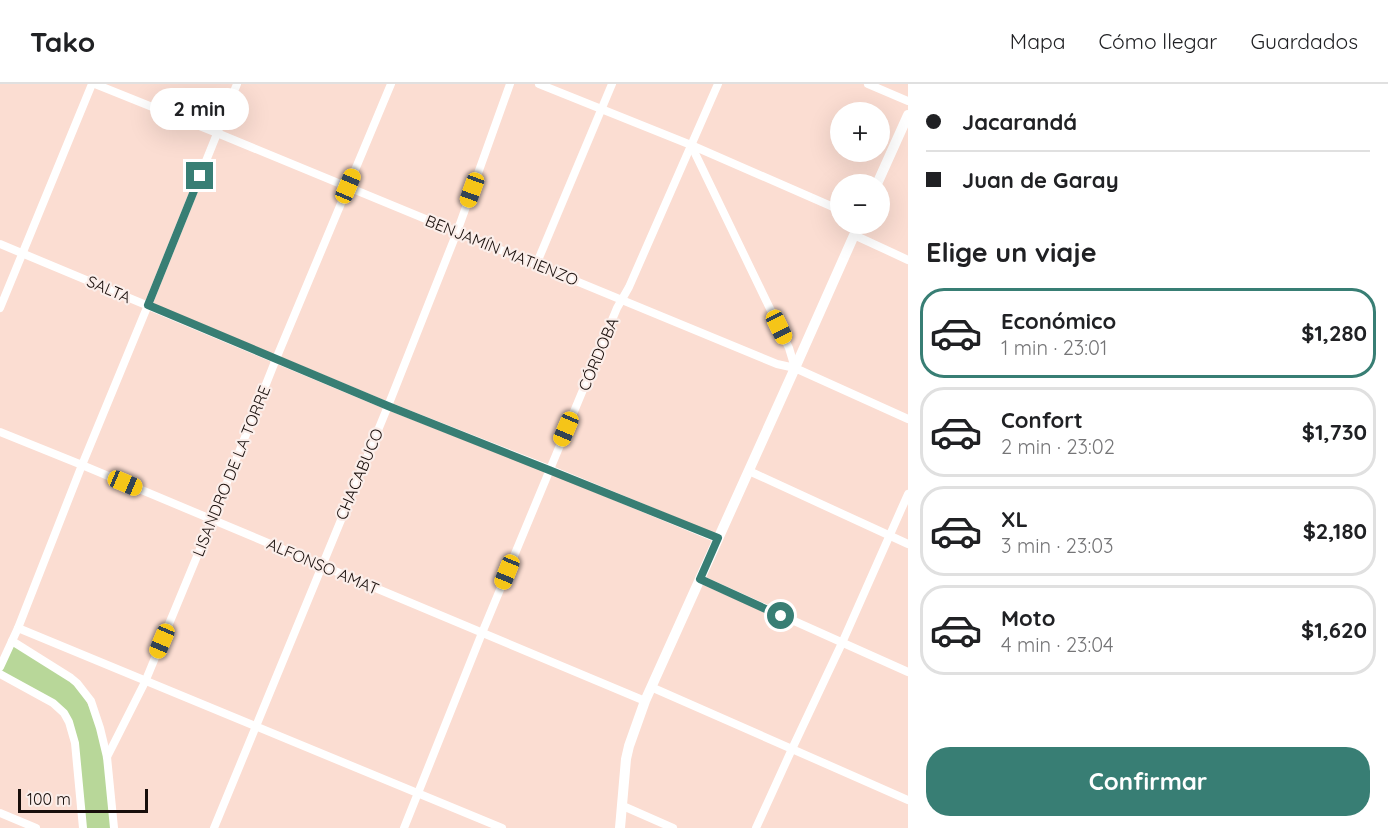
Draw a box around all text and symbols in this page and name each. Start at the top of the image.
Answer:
text: Tako [30,24,95,59]
text: Mapa [1010,28,1065,54]
text: Cómo llegar [1098,28,1217,54]
text: Guardados [1250,28,1358,54]
callout: 2 min [150,89,250,131]
text: 2 min [173,96,226,121]
map controls [830,102,890,234]
button: + [830,102,890,162]
text: Jacarandá [962,108,1077,136]
route end [186,162,213,189]
car [333,166,363,206]
text: Juan de Garay [962,166,1119,194]
car [457,170,487,210]
button: − [830,174,890,234]
street label: BENJAMÍN MATIENZO [423,210,581,290]
text: Elige un viaje [926,235,1097,269]
street label: SALTA [84,271,134,307]
icon: car [929,306,983,360]
car [763,307,795,347]
text: Económico [1001,307,1116,335]
street label: CÓRDOBA [574,314,622,394]
text: $1,280 [1301,319,1367,347]
text: 1 min · 23:01 [1001,335,1107,360]
street label: LISANDRO DE LA TORRE [188,383,274,559]
icon: car [929,405,983,459]
text: Confort [1001,406,1083,434]
car [551,409,581,449]
text: $1,730 [1302,418,1367,446]
street label: CHACABUCO [331,425,387,523]
text: 2 min · 23:02 [1001,434,1115,459]
car [105,468,145,498]
icon: car [929,504,983,558]
text: XL [1001,505,1028,533]
text: $2,180 [1303,517,1367,545]
street label: ALFONSO AMAT [264,533,382,599]
text: 3 min · 23:03 [1001,533,1114,558]
car [492,552,522,592]
route start [767,602,794,629]
icon: car [929,603,983,657]
text: Moto [1001,604,1055,632]
text: $1,620 [1301,616,1367,644]
car [147,621,177,661]
text: 4 min · 23:04 [1001,632,1114,657]
button: Confirmar [926,747,1370,816]
scale bar [18,786,148,814]
text: 100 m [27,789,71,809]

